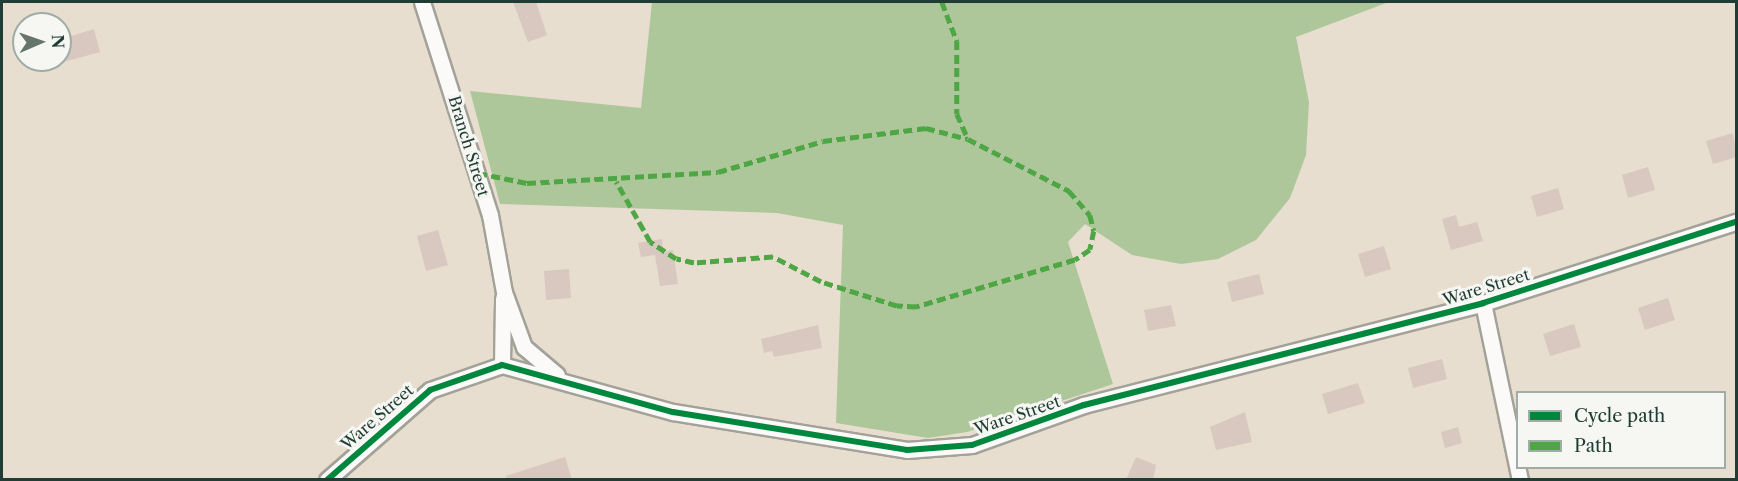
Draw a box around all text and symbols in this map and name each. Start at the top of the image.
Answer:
north arrow [12,12,72,72]
text: N [48,34,68,49]
street label: Branch Street [445,93,493,199]
street label: Ware Street [1440,265,1532,309]
street label: Ware Street [337,380,417,454]
street label: Ware Street [972,391,1062,439]
legend [1516,391,1726,469]
text: Cycle path [1574,405,1665,427]
text: Path [1574,435,1613,457]

